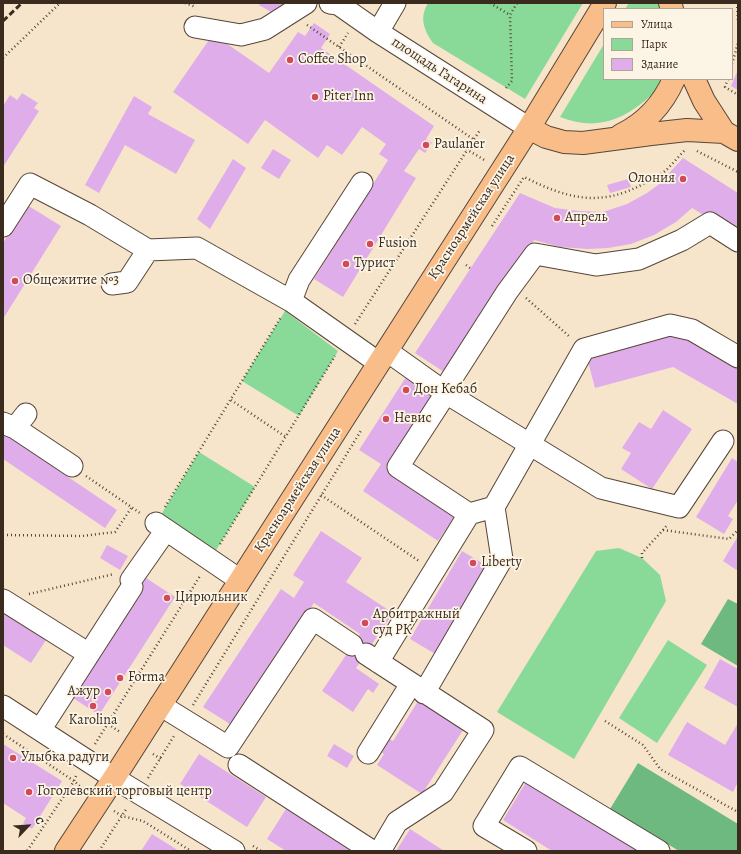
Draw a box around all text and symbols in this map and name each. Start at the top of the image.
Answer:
legend [603,8,733,80]
text: Улица [641,16,672,32]
street label: площадь Гагарина [388,34,490,108]
text: Парк [641,36,667,52]
place label: Coffee Shop [298,52,366,68]
marker: Coffee Shop [285,55,295,65]
text: Здание [641,56,678,72]
place label: Piter Inn [323,89,374,105]
marker: Piter Inn [310,92,320,102]
place label: Paulaner [434,137,485,153]
marker: Paulaner [421,140,431,150]
street label: Красноармейская улица [425,151,519,283]
place label: Олония [628,171,675,187]
marker: Олония [678,174,688,184]
place label: Апрель [565,210,608,226]
marker: Апрель [552,213,562,223]
place label: Fusion [378,236,417,252]
marker: Fusion [365,239,375,249]
place label: Турист [354,256,395,272]
marker: Турист [341,259,351,269]
place label: Общежитие №3 [23,273,119,289]
marker: Общежитие №3 [10,276,20,286]
place label: Дон Кебаб [414,382,477,398]
marker: Дон Кебаб [401,385,411,395]
place label: Невис [394,411,432,427]
marker: Невис [381,414,391,424]
street label: Красноармейская улица [251,424,345,556]
place label: Liberty [481,555,522,571]
marker: Liberty [468,558,478,568]
place label: Цирюльник [175,590,247,606]
marker: Цирюльник [162,593,172,603]
place label: Арбитражный суд РК [373,607,460,640]
marker: Арбитражный суд РК [360,618,370,628]
place label: Forma [128,670,165,686]
marker: Forma [115,673,125,683]
place label: Ажур [68,684,100,700]
marker: Ажур [103,687,113,697]
marker: Karolina [88,701,98,711]
place label: Karolina [69,713,117,729]
place label: Улыбка радуги [21,750,109,766]
marker: Улыбка радуги [8,753,18,763]
place label: Гоголевский торговый центр [37,784,212,800]
marker: Гоголевский торговый центр [24,787,34,797]
north arrow [8,806,48,846]
text: С [31,814,48,827]

